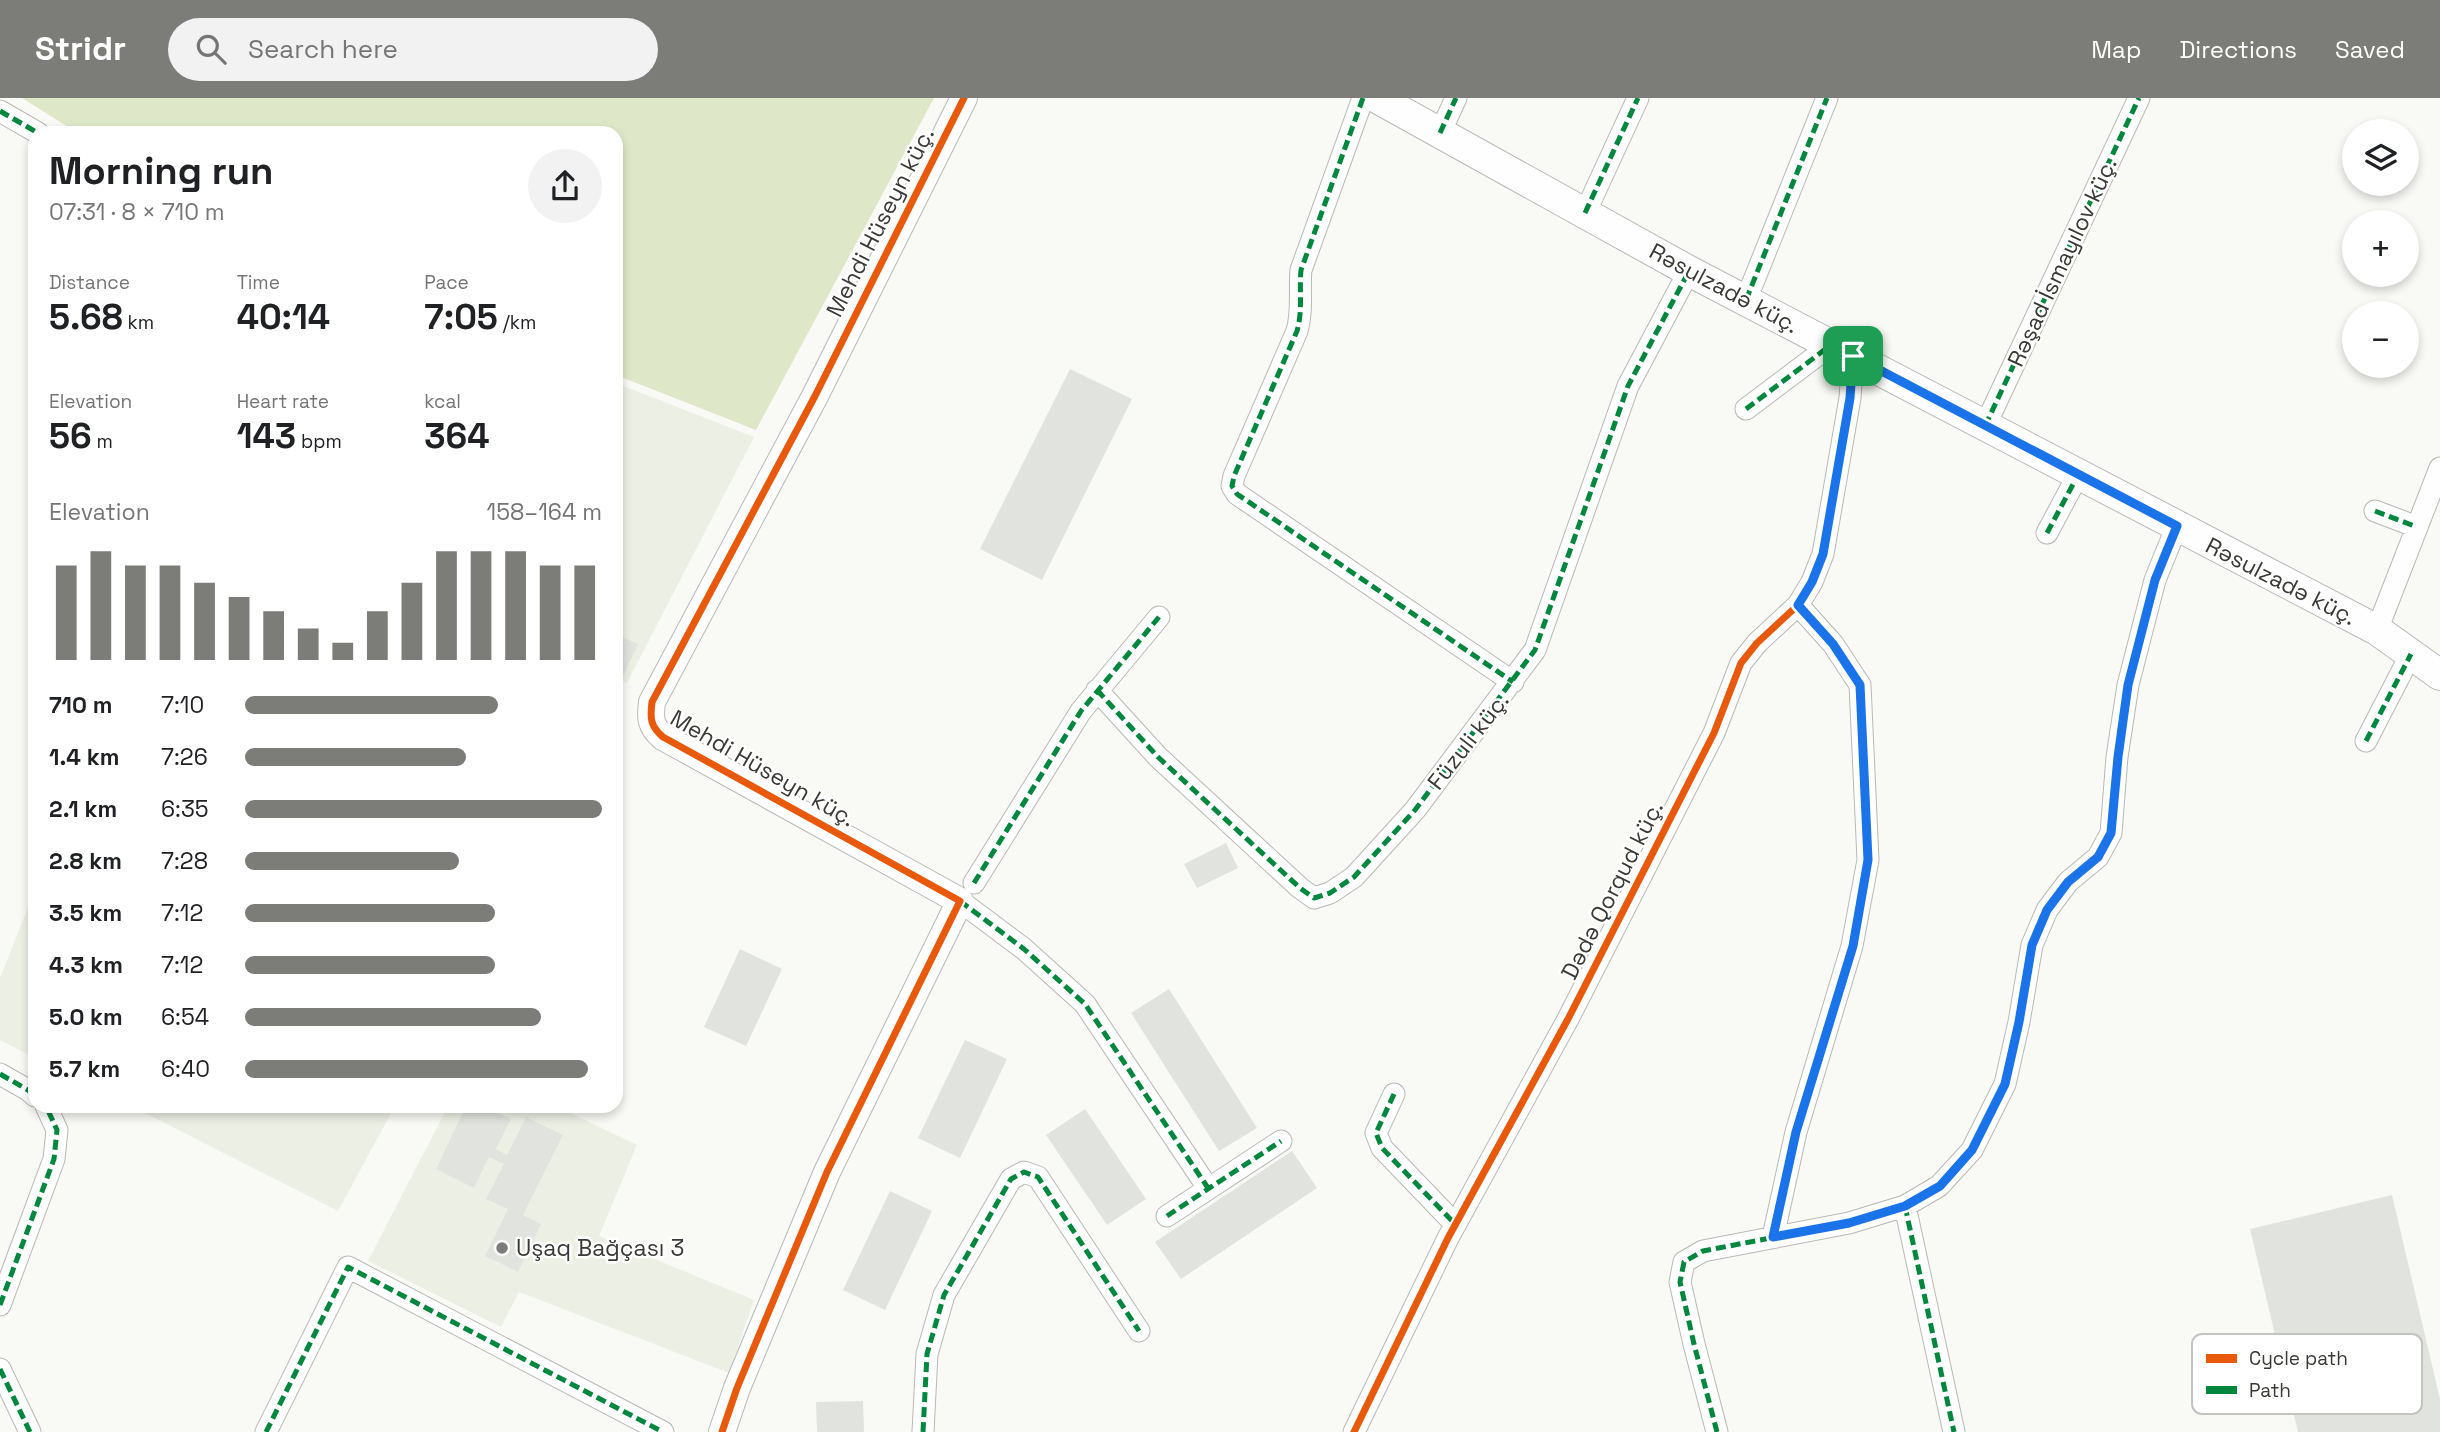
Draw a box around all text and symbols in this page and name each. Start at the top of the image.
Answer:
search box [168,18,658,81]
text: Stridr [35,28,126,70]
icon: search [192,30,230,68]
text: Search here [248,32,398,66]
text: Map [2091,34,2141,65]
text: Directions [2179,34,2297,65]
text: Saved [2335,34,2405,65]
map controls [2342,119,2419,378]
button: layers [2342,119,2419,196]
street label: Mehdi Hüseyn küç. [819,122,941,322]
text: Morning run [49,147,274,195]
button: share [528,149,602,223]
street label: Rəşad İsmayılov küç. [2000,153,2124,371]
text: 07:31 · 8 × 710 m [49,197,225,227]
button: + [2342,210,2419,287]
street label: Rəsulzadə küç. [1644,236,1804,340]
text: Distance [49,270,130,295]
text: Time [237,270,280,295]
text: Pace [424,270,469,295]
text: 5.68 [49,295,123,339]
text: 40:14 [237,295,330,339]
text: 7:05 [424,295,498,339]
button: − [2342,301,2419,378]
text: km [123,310,154,335]
text: /km [498,310,536,335]
pin [1823,326,1883,386]
icon: arrive [1834,337,1872,375]
text: Elevation [49,389,132,414]
text: Heart rate [237,389,329,414]
text: kcal [424,389,461,414]
text: 56 [49,414,92,458]
text: 143 [237,414,296,458]
text: 364 [424,414,490,458]
text: m [92,429,113,454]
text: bpm [296,429,342,454]
text: Elevation [49,497,150,527]
text: 158–164 m [487,497,602,527]
street label: Rəsulzadə küç. [2201,530,2361,632]
street label: Füzuli küç. [1421,686,1515,796]
text: 710 m [49,690,112,720]
text: 7:10 [161,690,204,720]
street label: Mehdi Hüseyn küç. [665,703,861,833]
text: 1.4 km [49,742,119,772]
text: 7:26 [161,742,208,772]
text: 2.1 km [49,794,117,824]
text: 6:35 [161,794,209,824]
street label: Dədə Qorqud küç. [1554,796,1670,984]
text: 2.8 km [49,846,122,876]
text: 7:28 [161,846,208,876]
text: 3.5 km [49,898,122,928]
text: 7:12 [161,898,203,928]
text: 4.3 km [49,950,123,980]
text: 7:12 [161,950,203,980]
text: 5.0 km [49,1002,123,1032]
text: 6:54 [161,1002,209,1032]
text: 5.7 km [49,1054,120,1084]
text: 6:40 [161,1054,210,1084]
place label: Uşaq Bağçası 3 [516,1233,684,1263]
marker: Uşaq Bağçası 3 [494,1240,510,1256]
legend [2192,1334,2422,1414]
text: Cycle path [2249,1346,2348,1371]
text: Path [2249,1378,2291,1403]

